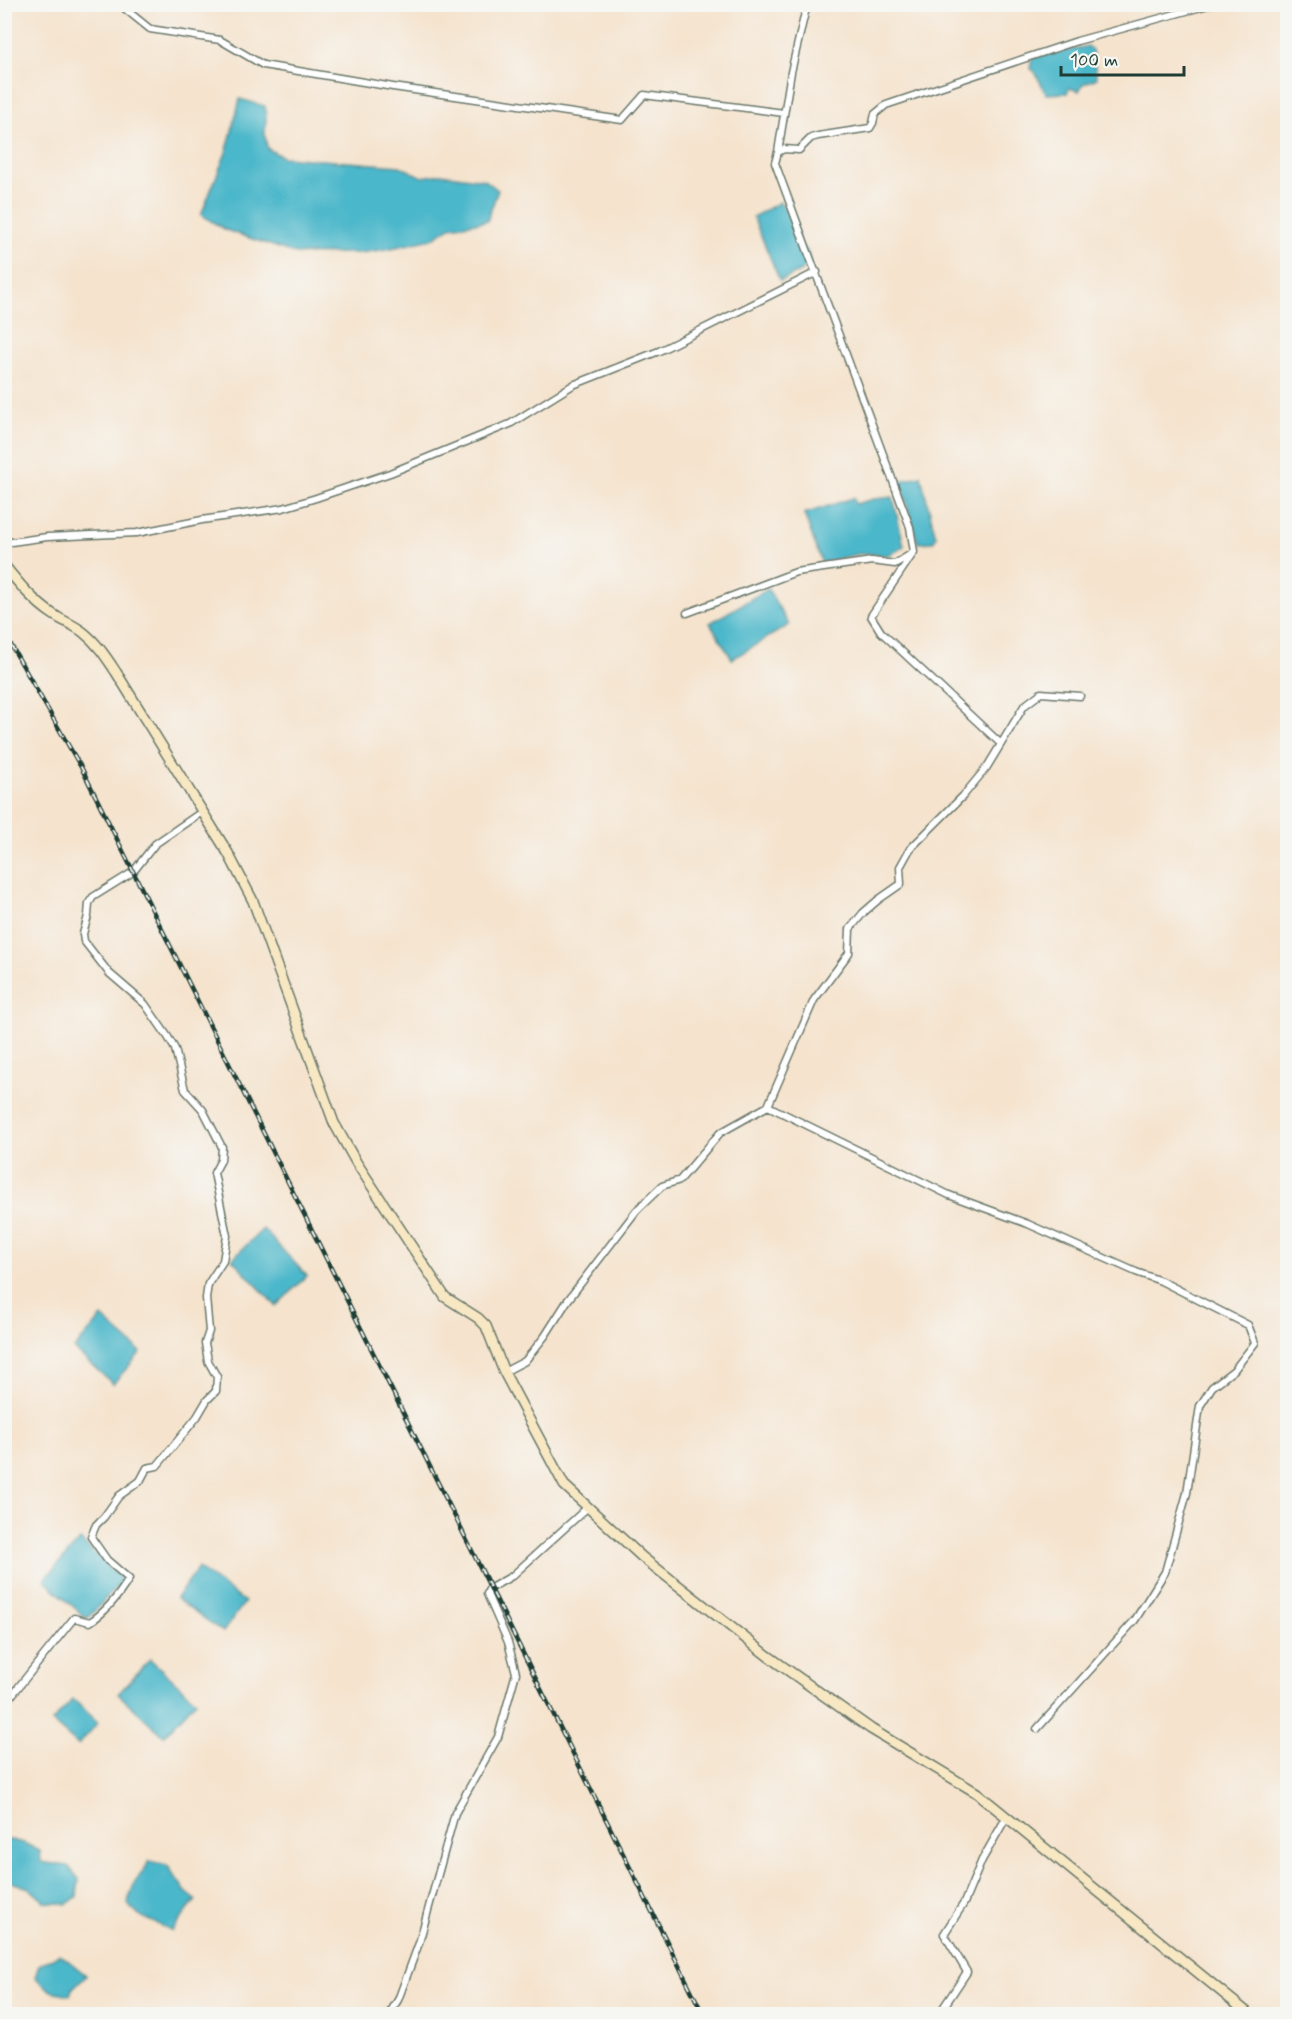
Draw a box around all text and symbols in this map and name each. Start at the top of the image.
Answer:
scale bar [1061,39,1184,77]
text: 100 m [1070,49,1118,73]

